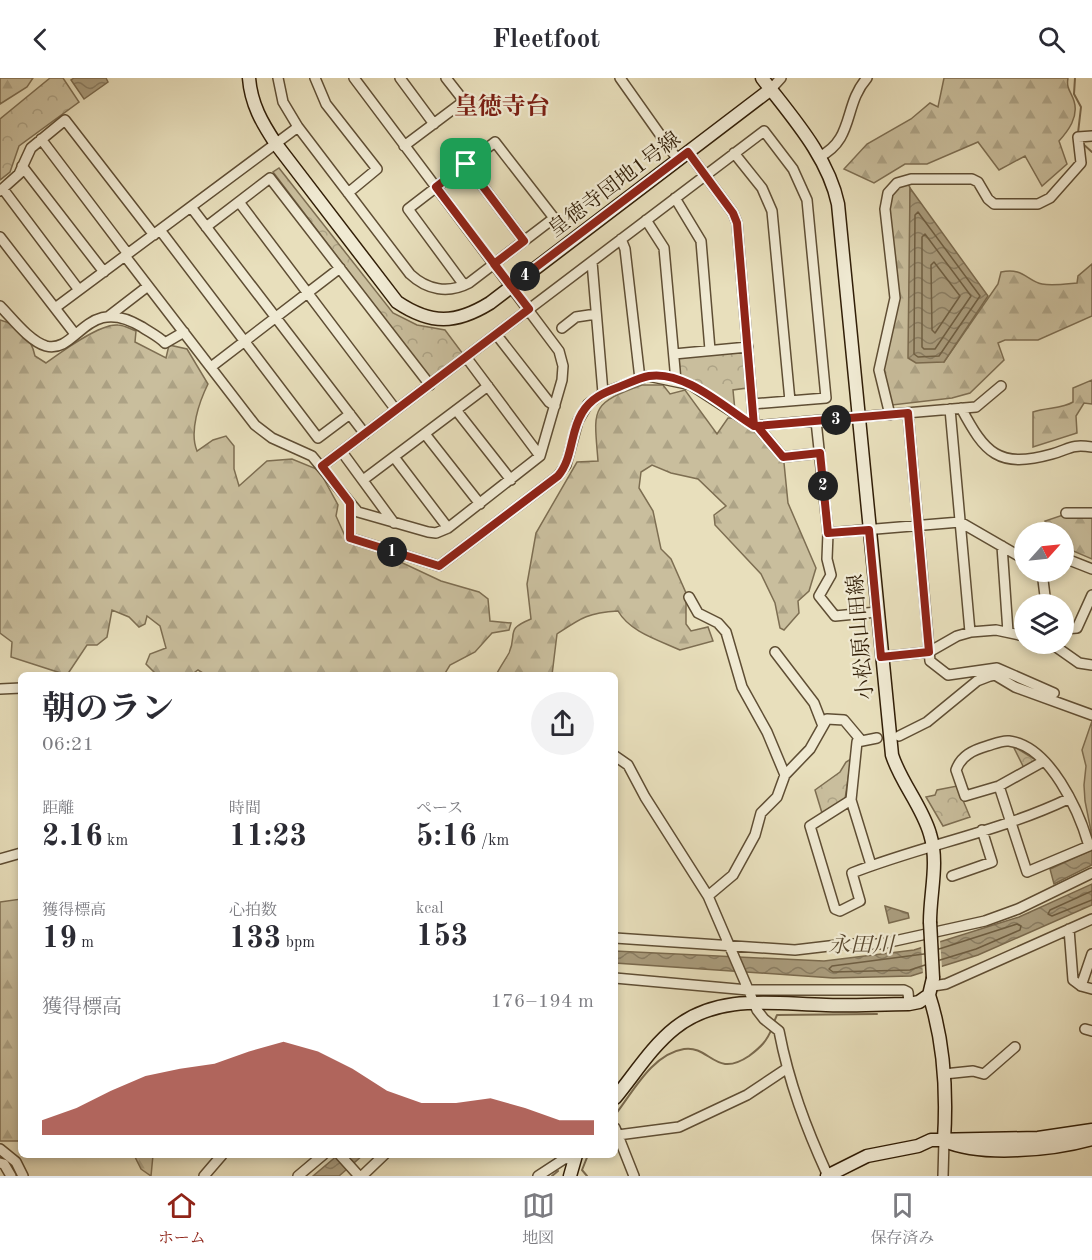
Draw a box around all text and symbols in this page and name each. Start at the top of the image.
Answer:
icon: back [24,23,57,56]
icon: search [1035,23,1068,56]
text: Fleetfoot [492,26,600,53]
district label: 皇徳寺台 [454,93,550,120]
street label: 皇徳寺団地1号線 [544,127,685,241]
pin [440,138,491,189]
icon: arrive [449,147,482,180]
pin: 4 [510,261,540,291]
text: 4 [520,268,530,284]
pin: 3 [821,405,851,435]
text: 3 [831,412,841,428]
pin: 2 [808,471,838,501]
text: 2 [818,478,828,494]
north arrow [1014,522,1074,582]
map controls [1014,522,1074,654]
pin: 1 [377,537,407,567]
text: 1 [387,544,397,560]
street label: 小松原山田線 [844,573,877,701]
button: layers [1014,594,1074,654]
button: share [531,692,594,755]
text: 朝のラン [42,694,174,727]
text: 06:21 [42,735,94,755]
text: 距離 [42,801,74,817]
text: 時間 [229,801,261,817]
text: ペース [416,801,463,817]
text: 2.16 [42,822,103,852]
text: 11:23 [229,822,307,852]
text: 5:16 [416,822,477,852]
text: km [103,833,128,849]
text: /km [477,833,509,849]
text: kcal [416,901,444,917]
text: 獲得標高 [42,903,106,919]
text: 心拍数 [229,903,277,919]
text: 153 [416,922,468,952]
text: 19 [42,924,77,954]
text: 133 [229,924,281,954]
water label: 永田川 [828,933,896,957]
text: m [77,935,94,951]
text: bpm [281,935,315,951]
text: 176–194 m [491,992,594,1012]
text: 獲得標高 [42,998,122,1018]
tab: ホーム [158,1189,206,1249]
tab: 地図 [522,1189,555,1249]
tab: 保存済み [870,1189,934,1249]

